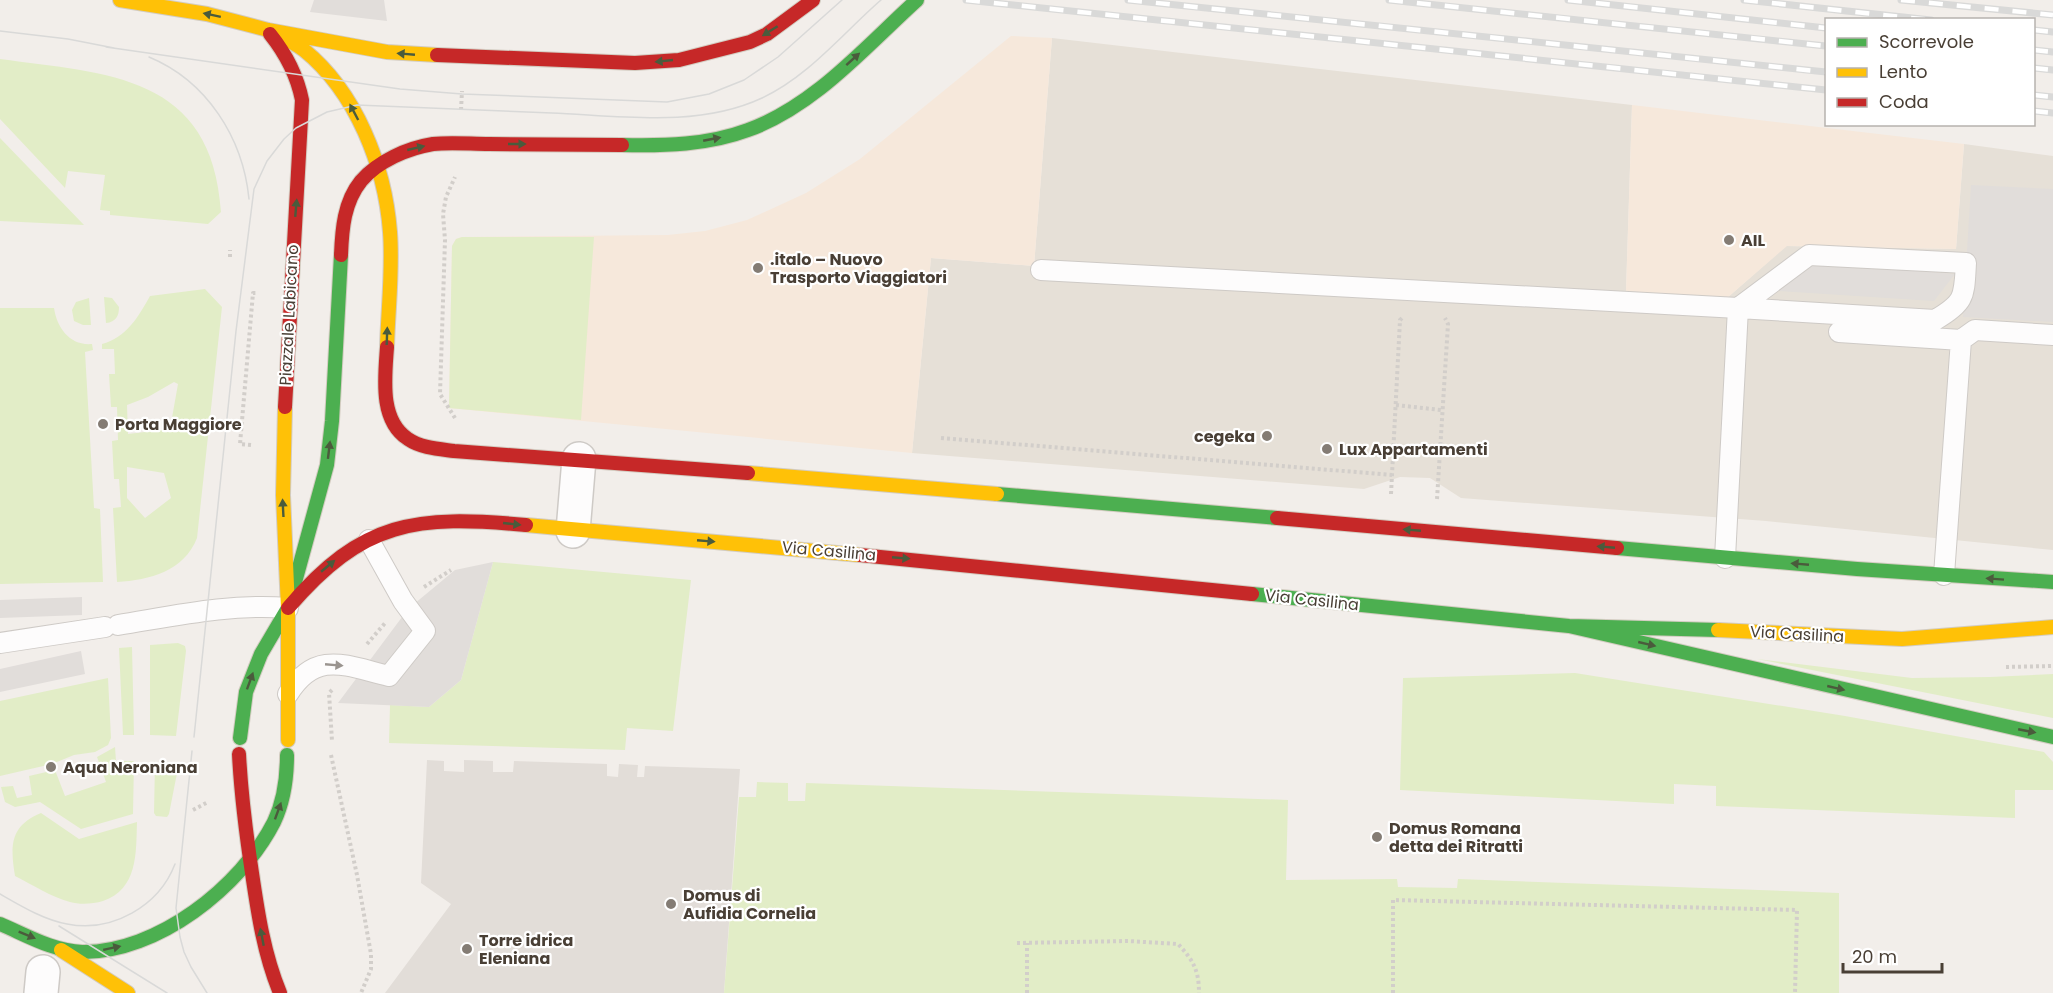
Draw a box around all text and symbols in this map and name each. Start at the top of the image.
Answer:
one-way arrow [202,10,221,19]
legend [1825,18,2035,126]
one-way arrow [762,26,778,37]
text: Scorrevole [1879,29,1974,54]
one-way arrow [396,49,415,59]
one-way arrow [845,52,860,66]
one-way arrow [654,56,673,66]
text: Lento [1879,59,1928,84]
text: Coda [1879,89,1929,114]
one-way arrow [349,103,359,121]
one-way arrow [702,134,721,143]
one-way arrow [508,139,527,149]
one-way arrow [407,143,425,153]
one-way arrow [291,199,300,218]
place label: AIL [1741,229,1766,252]
marker: AIL [1722,233,1736,247]
street label: Piazzale Labicano [274,244,304,386]
place label: .italo – Nuovo Trasporto Viaggiatori [770,248,947,289]
marker: .italo – Nuovo Trasporto Viaggiatori [751,261,765,275]
one-way arrow [383,326,392,345]
place label: Porta Maggiore [115,413,242,436]
marker: Porta Maggiore [96,417,110,431]
place label: cegeka [1194,425,1255,448]
marker: cegeka [1260,429,1274,443]
place label: Lux Appartamenti [1339,438,1488,461]
one-way arrow [324,441,334,460]
marker: Lux Appartamenti [1320,442,1334,456]
one-way arrow [279,498,288,517]
one-way arrow [503,519,522,529]
one-way arrow [1402,525,1421,535]
street label: Via Casilina [781,535,877,567]
one-way arrow [697,536,716,546]
one-way arrow [1596,542,1615,552]
one-way arrow [891,553,910,563]
one-way arrow [1791,559,1810,569]
one-way arrow [320,560,336,573]
one-way arrow [1985,575,2004,584]
street label: Via Casilina [1264,584,1360,616]
street label: Via Casilina [1749,620,1845,648]
one-way arrow [1637,639,1656,649]
one-way arrow [325,660,344,670]
one-way arrow [245,671,255,689]
one-way arrow [1827,683,1846,693]
one-way arrow [2017,727,2036,736]
place label: Aqua Neroniana [63,756,198,779]
marker: Aqua Neroniana [44,760,58,774]
one-way arrow [274,802,284,820]
place label: Domus Romana detta dei Ritratti [1389,817,1523,858]
marker: Domus Romana detta dei Ritratti [1370,830,1384,844]
place label: Domus di Aufidia Cornelia [683,884,816,925]
marker: Domus di Aufidia Cornelia [664,897,678,911]
one-way arrow [257,928,266,947]
place label: Torre idrica Eleniana [479,929,573,970]
one-way arrow [18,931,36,940]
scale bar [1843,936,1942,974]
marker: Torre idrica Eleniana [460,942,474,956]
one-way arrow [102,943,121,953]
text: 20 m [1852,944,1897,969]

